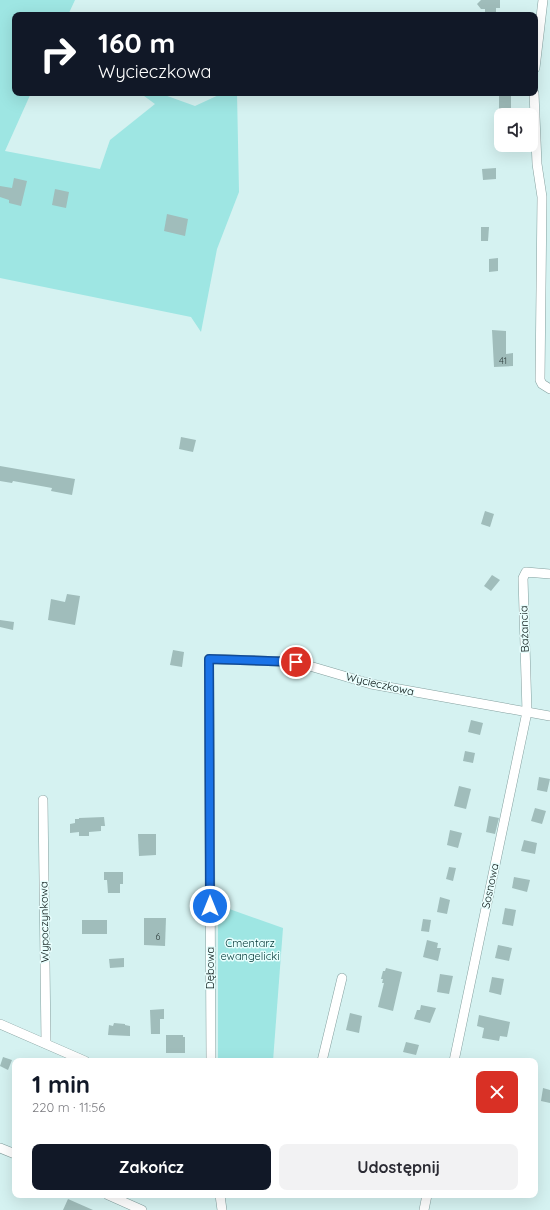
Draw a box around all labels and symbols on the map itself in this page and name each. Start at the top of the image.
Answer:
house number: 41 [499,355,507,366]
street label: Bażancia [516,605,532,653]
pin [279,645,313,679]
street label: Wycieczkowa [345,669,415,699]
street label: Sosnowa [478,862,502,910]
street label: Wypoczynkowa [36,881,52,963]
position arrow [189,885,231,927]
house number: 6 [156,931,161,942]
park label: Cmentarz ewangelicki [220,936,280,963]
street label: Dębowa [203,947,217,989]

